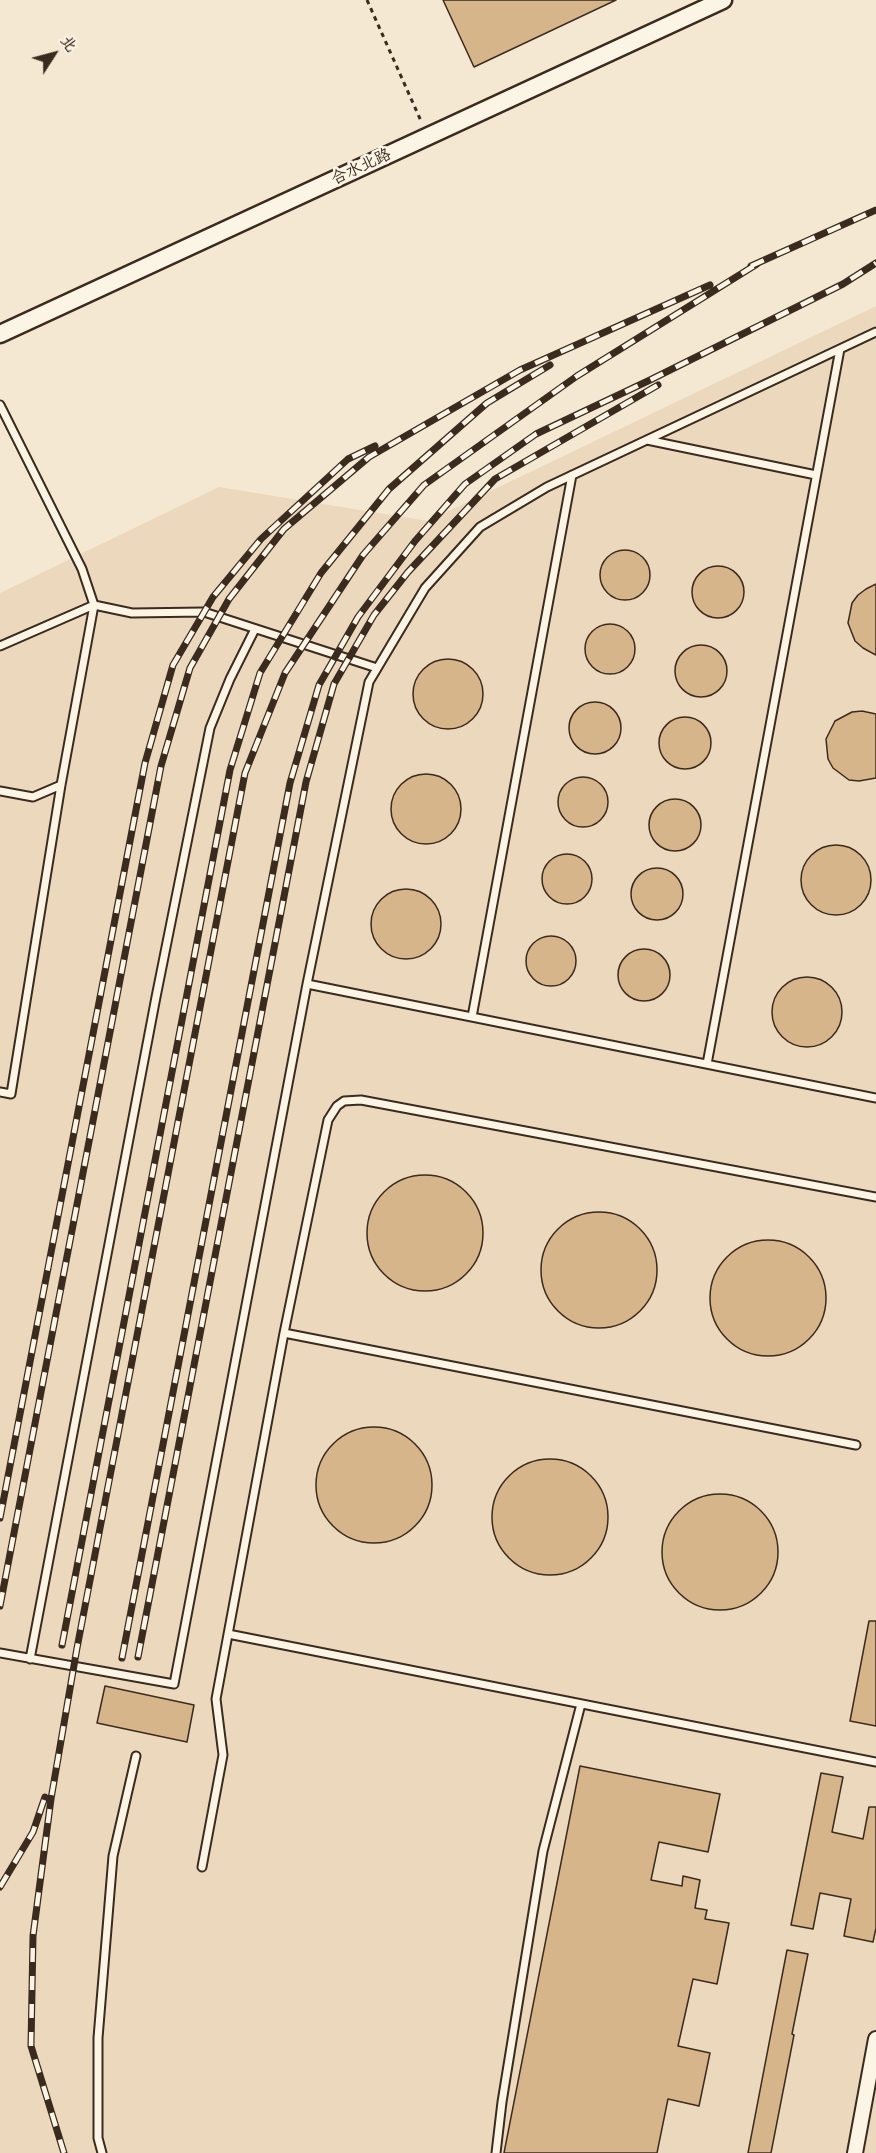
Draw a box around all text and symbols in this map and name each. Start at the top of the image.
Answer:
north arrow [24,24,84,84]
text: 北 [57,32,81,55]
street label: 合水北路 [328,145,394,189]

